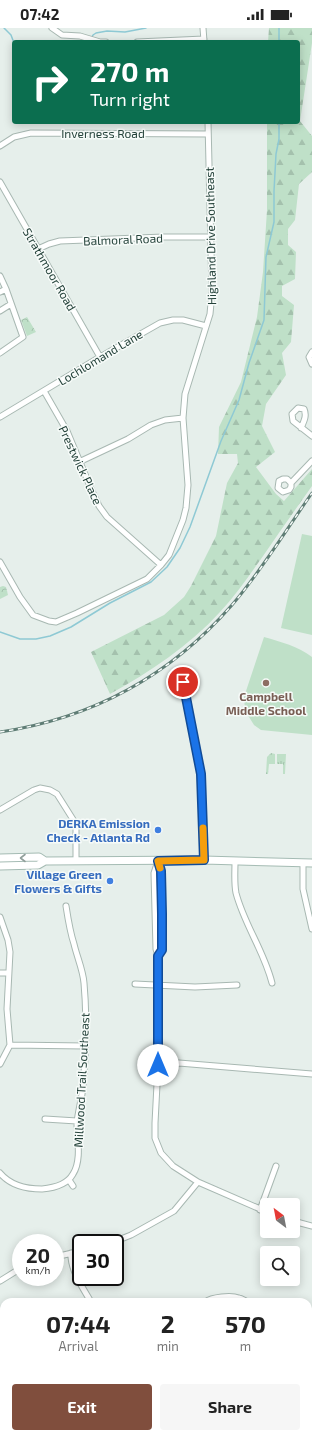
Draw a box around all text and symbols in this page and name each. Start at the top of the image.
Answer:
text: 07:42 [20,5,60,23]
text: 270 m [90,54,169,88]
icon: right [24,56,76,108]
text: Turn right [90,88,170,110]
street label: Inverness Road [61,126,145,140]
street label: Highland Drive Southeast [202,166,218,305]
street label: Strathmoor Road [21,225,79,313]
street label: Balmoral Road [83,231,163,247]
street label: Lochlomand Lane [55,326,145,388]
street label: Prestwick Place [57,423,105,507]
pin [166,665,200,699]
icon: arrive [172,671,194,693]
marker: Campbell Middle School [261,678,271,688]
place label: Campbell Middle School [226,689,306,717]
place label: DERKA Emission Check - Atlanta Rd [47,816,150,844]
marker: DERKA Emission Check - Atlanta Rd [153,825,163,835]
one-way arrow [20,853,26,862]
place label: Village Green Flowers & Gifts [14,867,102,895]
marker: Village Green Flowers & Gifts [105,876,115,886]
street label: Millwood Trail Southeast [70,1012,92,1148]
position arrow [137,1044,179,1086]
north arrow [260,1198,300,1238]
map controls [260,1198,300,1286]
speed limit sign: 30 [72,1234,124,1286]
text: 20 [26,1243,50,1267]
button: search [260,1246,300,1286]
text: km/h [26,1264,50,1276]
text: 07:44 [46,1309,111,1338]
text: 2 [161,1309,175,1338]
text: 570 [225,1309,266,1338]
text: Arrival [59,1338,98,1354]
text: min [157,1338,179,1354]
text: m [240,1338,251,1354]
button: Exit [12,1384,152,1430]
button: Share [160,1384,300,1430]

